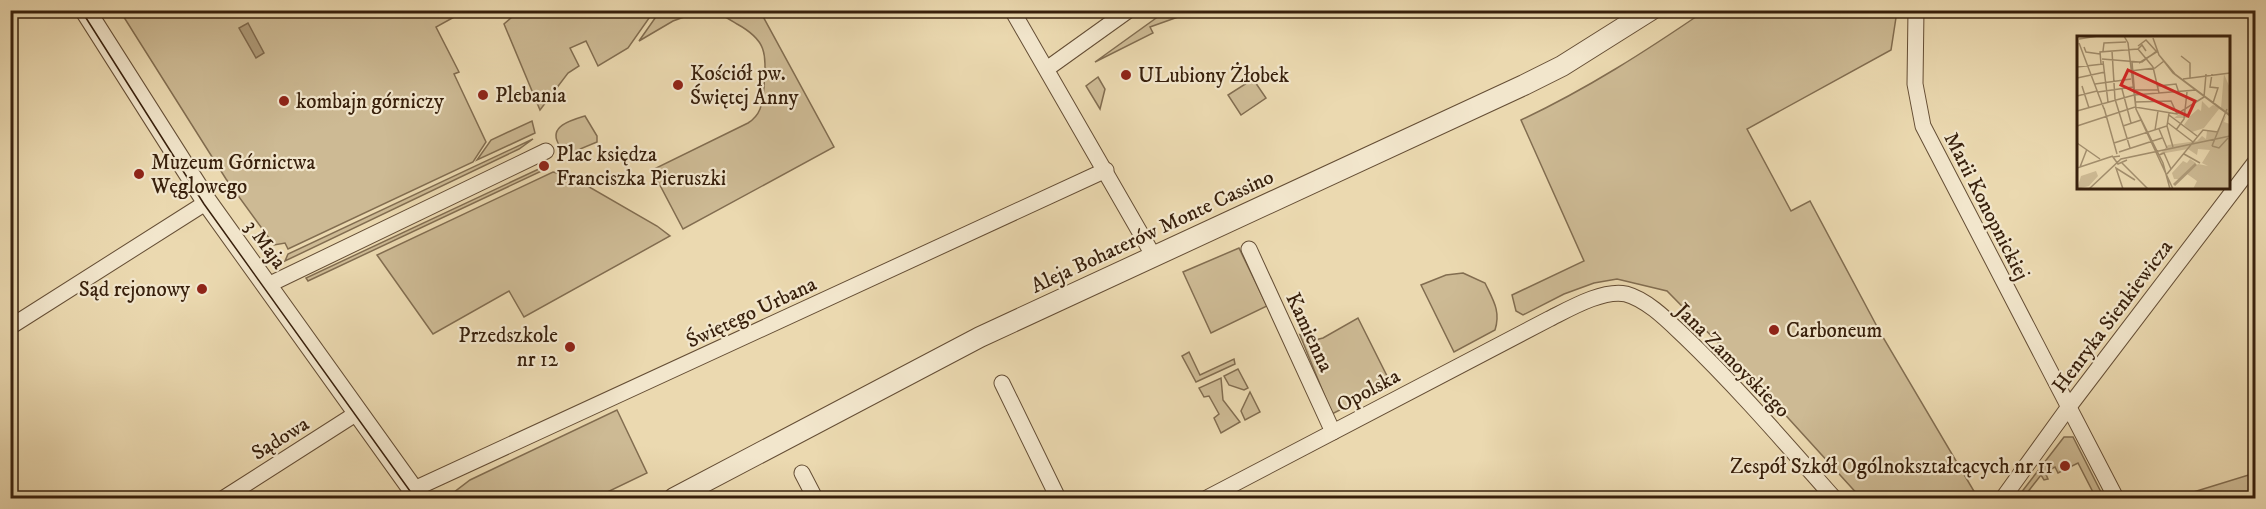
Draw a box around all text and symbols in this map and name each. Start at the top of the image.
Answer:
inset map [2077,36,2230,189]
place label: Kościół pw. Świętej Anny [690,61,800,111]
place label: ULubiony Żłobek [1138,62,1290,89]
marker: ULubiony Żłobek [1119,68,1133,82]
marker: Kościół pw. Świętej Anny [671,78,685,92]
place label: Plebania [495,83,566,109]
marker: Plebania [476,88,490,102]
place label: kombajn górniczy [296,89,445,115]
marker: kombajn górniczy [277,94,291,108]
street label: Marii Konopnickiej [1938,128,2035,285]
place label: Plac księdza Franciszka Pieruszki [556,142,726,192]
place label: Muzeum Górnictwa Węglowego [150,150,315,200]
marker: Plac księdza Franciszka Pieruszki [537,159,551,173]
street label: Aleja Bohaterów Monte Cassino [1027,164,1278,300]
marker: Muzeum Górnictwa Węglowego [132,167,146,181]
street label: 3 Maja [239,215,292,274]
street label: Henryka Sienkiewicza [2047,235,2179,398]
street label: Świętego Urbana [681,270,821,354]
place label: Sąd rejonowy [79,277,191,303]
marker: Sąd rejonowy [195,282,209,296]
street label: Kamienna [1279,289,1339,376]
street label: Jana Zamoyskiego [1668,297,1795,423]
place label: Carboneum [1786,318,1882,344]
place label: Przedszkole nr 12 [458,323,559,373]
marker: Carboneum [1767,323,1781,337]
marker: Przedszkole nr 12 [563,340,577,354]
street label: Opolska [1332,363,1405,418]
street label: Sądowa [247,411,314,467]
place label: Zespół Szkół Ogólnokształcących nr 11 [1730,454,2053,480]
marker: Zespół Szkół Ogólnokształcących nr 11 [2058,459,2072,473]

